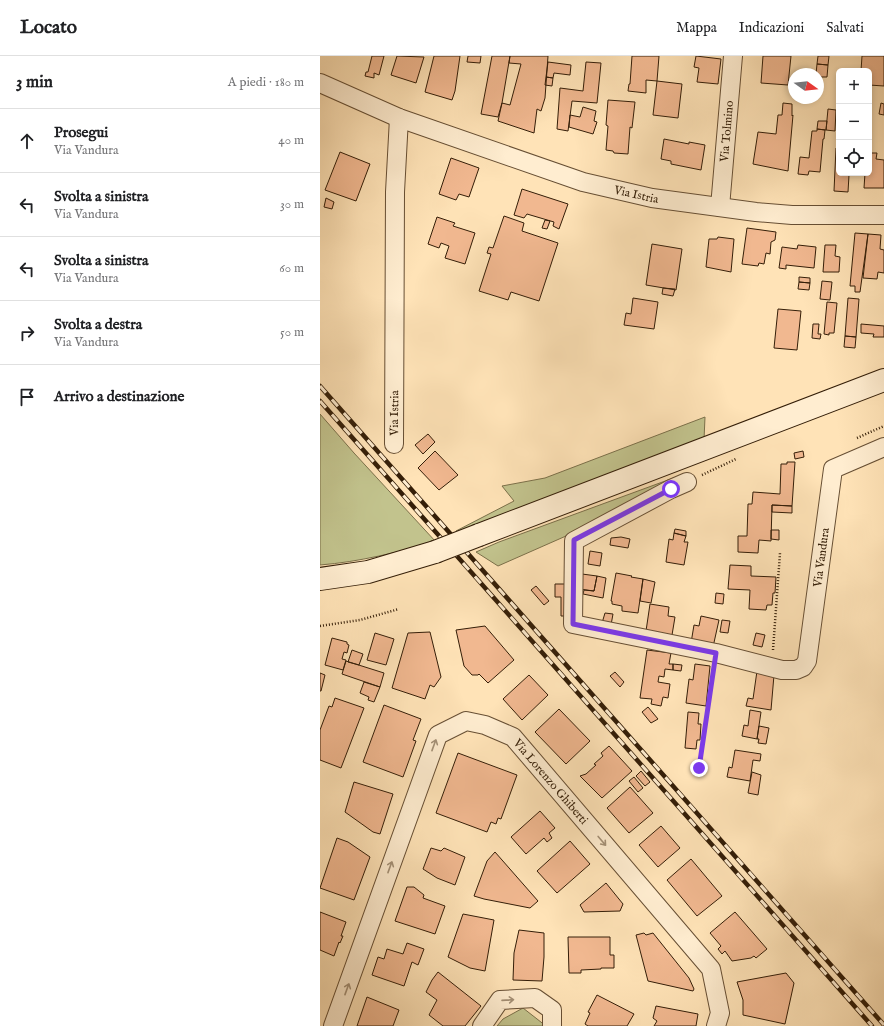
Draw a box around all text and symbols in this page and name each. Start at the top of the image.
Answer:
text: Locato [20,16,77,40]
text: Mappa [676,19,717,37]
text: Indicazioni [739,19,804,37]
text: Salvati [826,19,864,37]
north arrow [788,68,824,104]
map controls [836,68,872,176]
button: + [836,68,872,104]
text: 3 min [16,72,53,93]
text: A piedi · 180 m [228,74,304,91]
street label: Via Tolmino [716,99,737,164]
button: − [836,104,872,140]
text: Prosegui [54,123,108,142]
icon: ahead [16,130,38,152]
text: 40 m [278,132,304,149]
button: locate [836,140,872,176]
text: Via Vandura [54,142,119,159]
street label: Via Istria [612,182,660,206]
text: Svolta a sinistra [54,187,149,206]
icon: left [16,194,38,216]
text: 30 m [280,196,304,213]
text: Via Vandura [54,206,119,223]
text: Svolta a sinistra [54,251,149,270]
icon: left [16,258,38,280]
text: 60 m [279,260,304,277]
text: Via Vandura [54,270,119,287]
text: Svolta a destra [54,315,142,334]
icon: right [16,322,38,344]
text: 50 m [280,324,304,341]
text: Via Vandura [54,334,119,351]
icon: arrive [16,386,38,408]
text: Arrivo a destinazione [54,387,184,406]
street label: Via Istria [387,390,402,437]
route start [662,480,680,498]
street label: Via Vandura [809,526,833,589]
street label: Via Lorenzo Ghiberti [510,735,592,827]
one-way arrow [431,739,439,751]
route end [690,759,708,777]
one-way arrow [597,835,606,846]
one-way arrow [387,861,395,873]
one-way arrow [343,984,351,996]
one-way arrow [501,996,514,1003]

